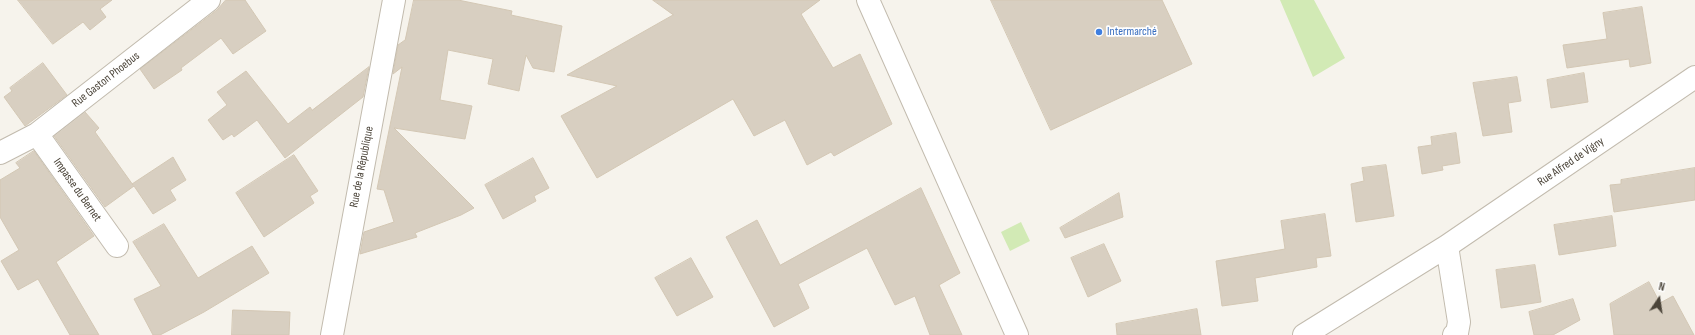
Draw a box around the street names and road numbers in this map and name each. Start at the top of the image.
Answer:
street label: Rue Gaston Phoebus [69,49,143,111]
street label: Rue de la République [347,125,377,209]
street label: Rue Alfred de Vigny [1535,134,1607,190]
street label: Impasse du Bernet [50,156,104,224]

